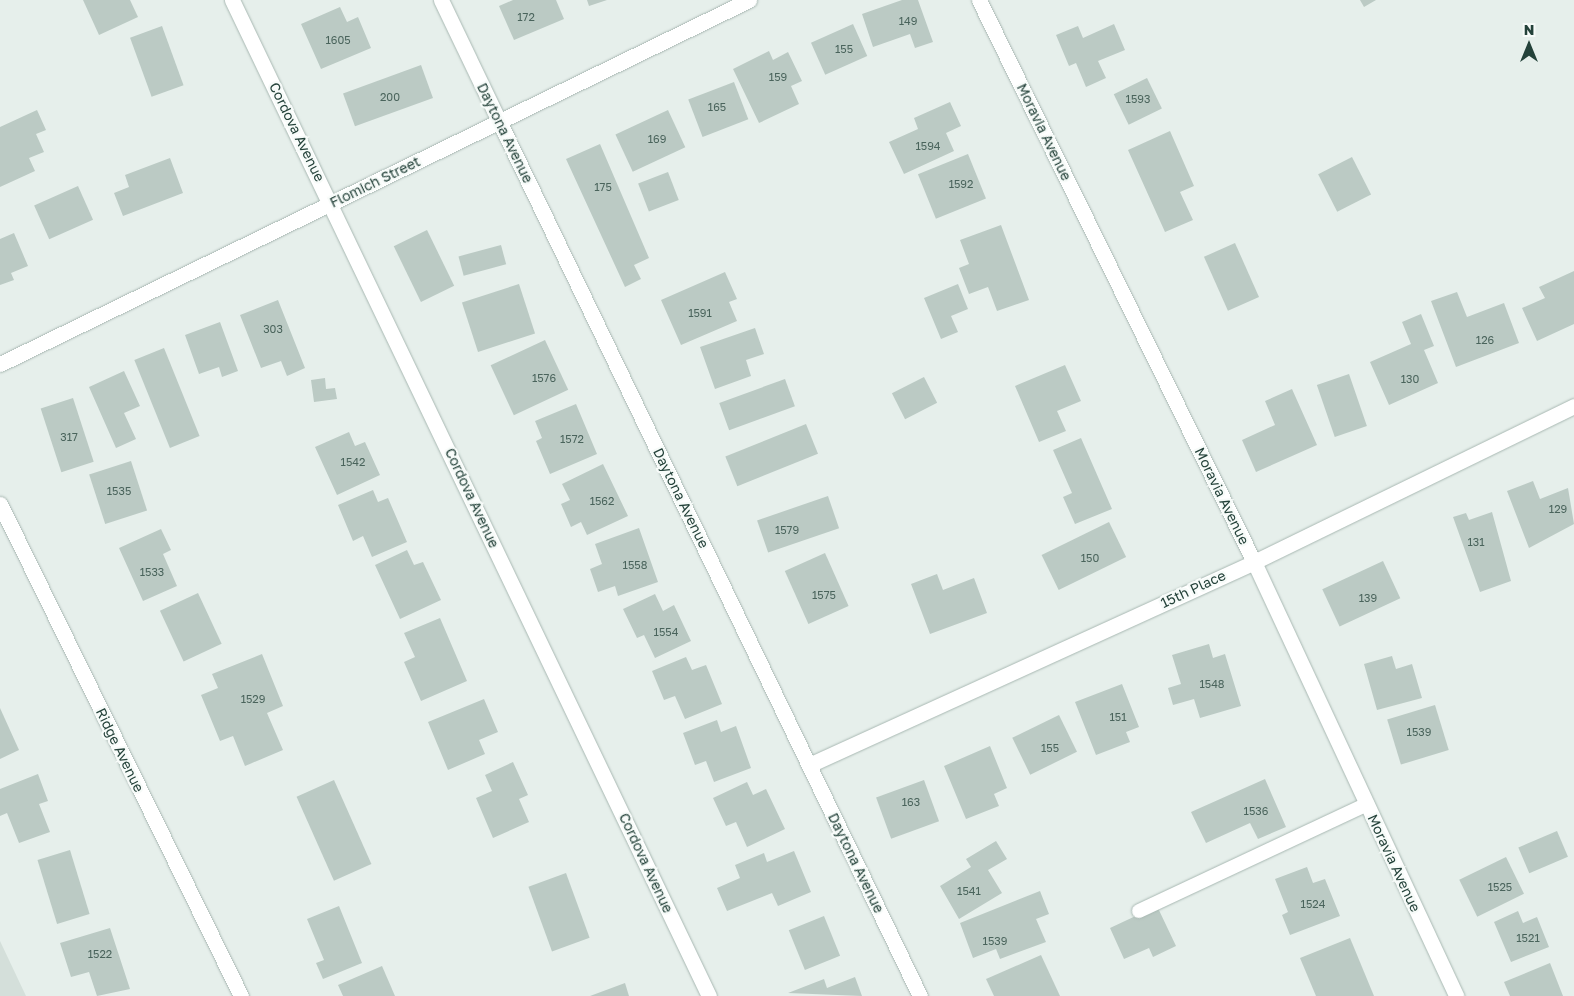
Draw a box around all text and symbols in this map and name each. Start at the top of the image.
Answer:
house number: 172 [517,10,535,24]
house number: 149 [899,14,917,28]
north arrow [1504,20,1554,70]
text: N [1524,21,1534,38]
house number: 1605 [325,33,351,47]
house number: 155 [835,42,853,56]
house number: 159 [769,70,787,84]
street label: Cordova Avenue [266,80,328,184]
street label: Daytona Avenue [474,80,536,186]
street label: Moravia Avenue [1013,81,1075,183]
house number: 200 [380,90,400,104]
house number: 1593 [1126,92,1150,106]
house number: 165 [708,100,726,114]
house number: 169 [648,132,666,146]
house number: 1594 [915,139,941,153]
street label: Flomich Street [327,153,423,211]
house number: 1592 [949,177,973,191]
house number: 175 [594,180,612,194]
house number: 1591 [688,306,712,320]
house number: 303 [263,322,283,336]
house number: 126 [1476,333,1494,347]
house number: 1576 [532,371,556,385]
house number: 130 [1401,372,1419,386]
house number: 317 [60,430,78,444]
house number: 1572 [560,432,584,446]
street label: Cordova Avenue [442,445,502,551]
street label: Daytona Avenue [650,445,712,551]
street label: Moravia Avenue [1191,445,1253,547]
house number: 1542 [341,455,365,469]
house number: 1535 [107,484,131,498]
house number: 1562 [590,494,614,508]
house number: 129 [1549,502,1567,516]
house number: 1579 [775,523,799,537]
house number: 131 [1467,535,1485,549]
house number: 150 [1081,551,1099,565]
house number: 1558 [623,558,647,572]
house number: 1533 [140,565,164,579]
street label: 15th Place [1158,567,1228,611]
house number: 1575 [812,588,836,602]
house number: 139 [1359,591,1377,605]
house number: 1554 [654,625,678,639]
house number: 1548 [1199,677,1225,691]
house number: 1529 [241,692,265,706]
street label: Ridge Avenue [92,705,148,795]
house number: 151 [1109,710,1127,724]
house number: 1539 [1407,725,1431,739]
house number: 155 [1041,741,1059,755]
house number: 163 [902,795,920,809]
house number: 1536 [1244,804,1268,818]
street label: Cordova Avenue [616,810,676,916]
street label: Daytona Avenue [825,810,887,916]
street label: Moravia Avenue [1364,812,1424,914]
house number: 1525 [1488,880,1512,894]
house number: 1541 [957,884,981,898]
house number: 1524 [1301,897,1325,911]
house number: 1521 [1516,931,1540,945]
house number: 1539 [983,934,1007,948]
house number: 1522 [88,947,112,961]

